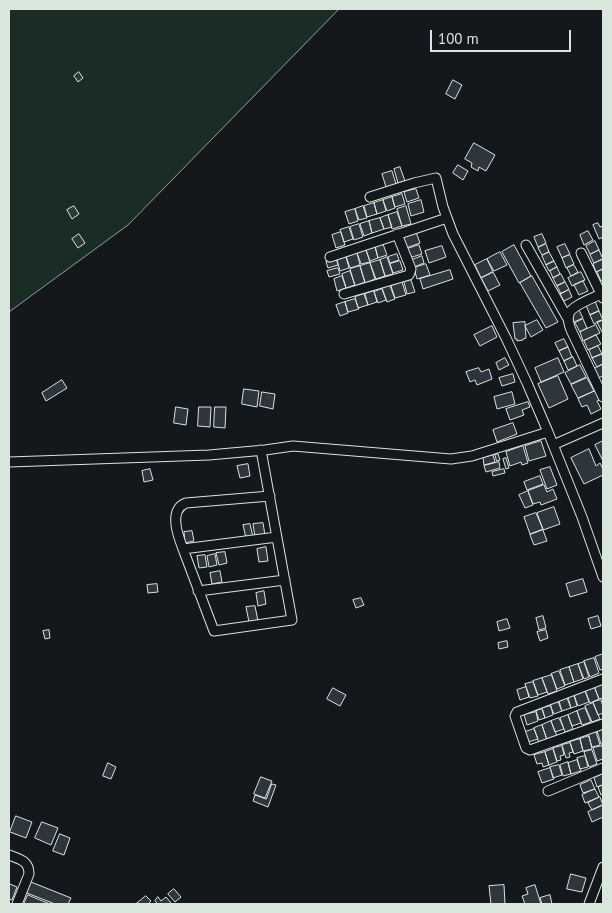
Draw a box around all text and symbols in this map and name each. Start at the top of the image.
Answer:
scale bar [432,20,573,52]
text: 100 m [438,29,479,48]

